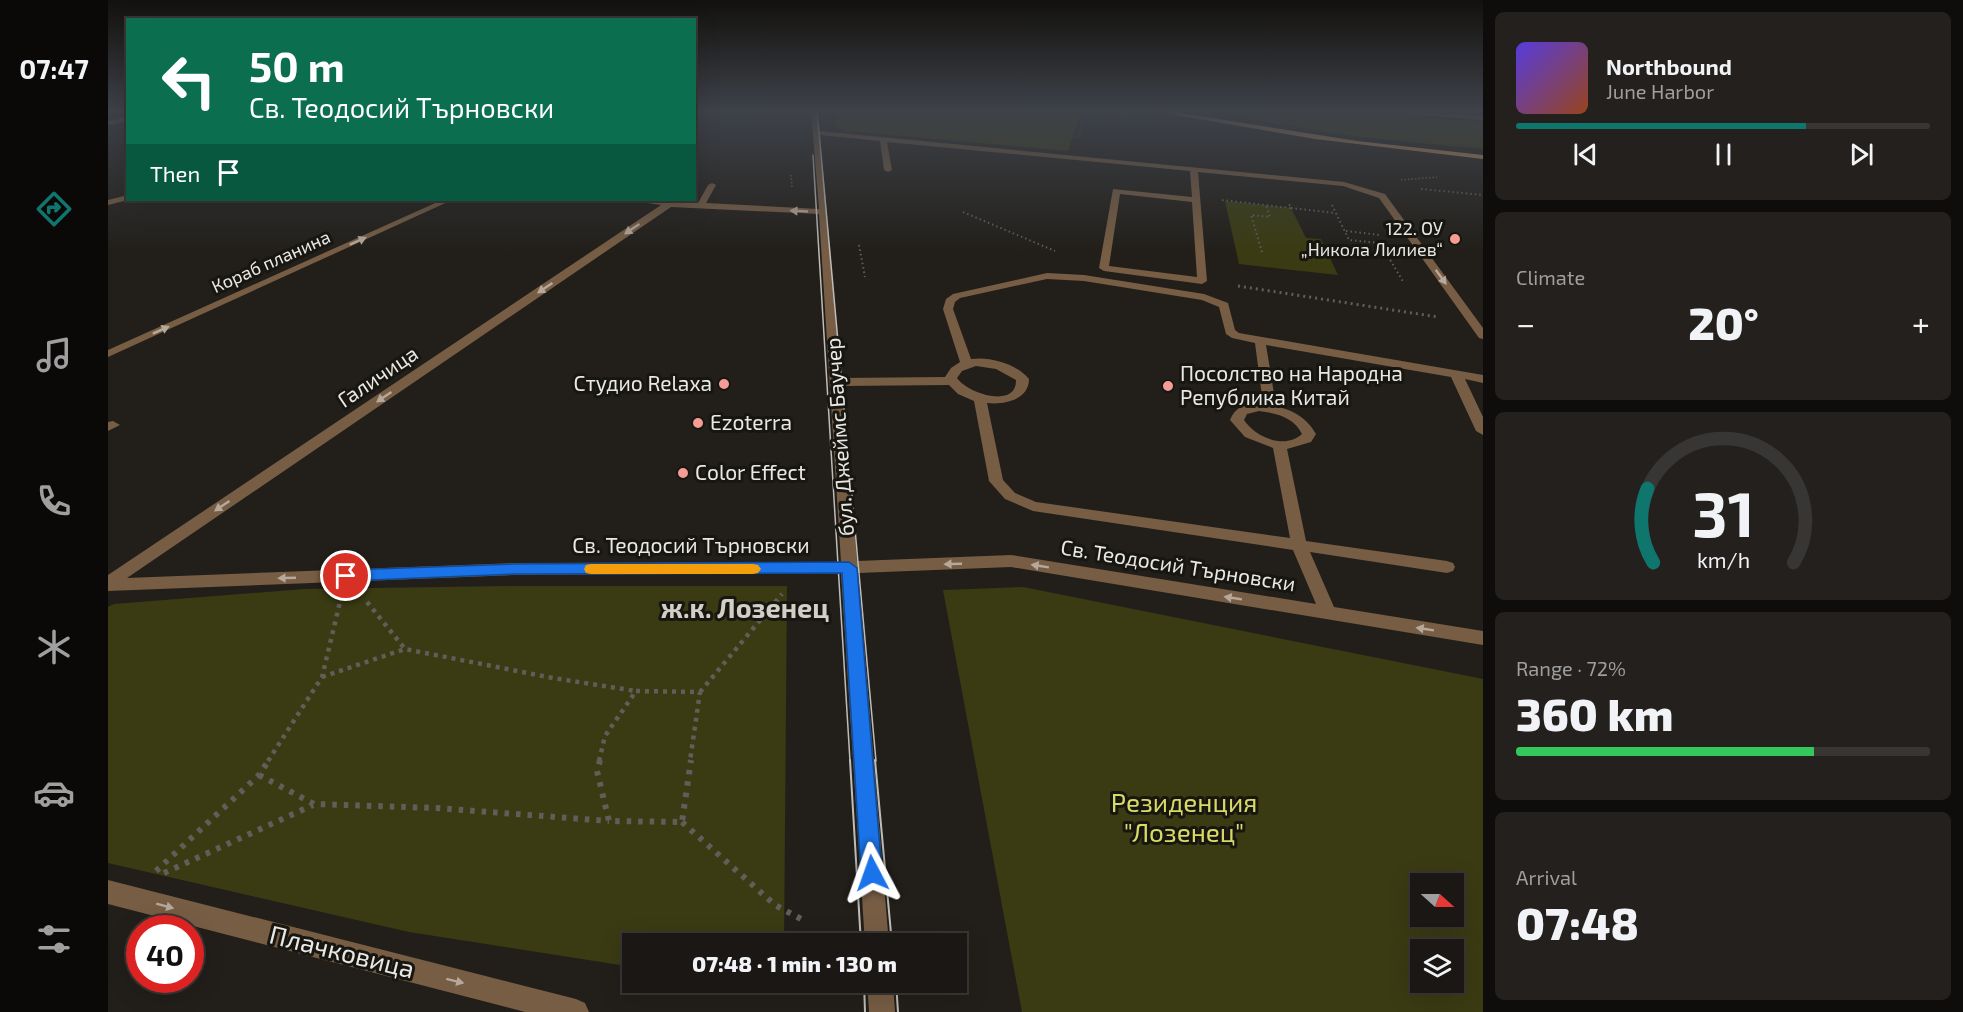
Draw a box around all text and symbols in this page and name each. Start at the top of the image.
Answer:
text: 50 m [249,40,345,90]
icon: left [150,42,228,120]
text: 07:47 [19,52,89,84]
text: Northbound [1606,53,1732,79]
text: June Harbor [1606,79,1714,103]
text: Св. Теодосий Търновски [249,91,554,123]
icon: previous [1569,138,1602,171]
icon: pause [1707,138,1740,171]
icon: next [1845,138,1878,171]
icon: arrive [212,156,245,189]
text: Then [150,160,200,186]
icon: directions [33,188,75,230]
one-way arrow [789,206,808,215]
place label: 122. ОУ „Никола Лилиев“ [1301,217,1443,260]
one-way arrow [624,223,640,235]
street label: Кораб планина [208,225,333,297]
marker: 122. ОУ „Никола Лилиев“ [1448,232,1462,246]
one-way arrow [349,236,366,245]
text: Climate [1516,265,1585,289]
one-way arrow [1435,269,1447,284]
one-way arrow [537,282,554,293]
text: 20° [1688,295,1759,349]
text: − [1516,303,1535,343]
text: + [1912,303,1930,343]
one-way arrow [153,325,171,335]
icon: music [33,334,75,376]
street label: бул. Джеймс Баучер [819,337,859,537]
street label: Галичица [332,340,422,412]
place label: Посолство на Народна Република Китай [1180,360,1403,410]
place label: Студио Relaxa [574,370,712,396]
marker: Студио Relaxa [717,377,731,391]
marker: Посолство на Народна Република Китай [1161,379,1175,393]
one-way arrow [376,391,392,402]
place label: Ezoterra [710,409,792,434]
marker: Ezoterra [691,416,705,430]
place label: Color Effect [695,459,806,484]
marker: Color Effect [676,466,690,480]
text: 31 [1692,475,1754,550]
icon: phone [33,480,75,522]
one-way arrow [215,500,231,512]
street label: Св. Теодосий Търновски [572,532,810,557]
street label: Св. Теодосий Търновски [1059,534,1297,595]
text: km/h [1696,547,1750,572]
pin [320,550,371,601]
icon: arrive [329,559,362,592]
one-way arrow [943,559,962,568]
one-way arrow [1031,561,1050,570]
one-way arrow [278,573,297,583]
district label: ж.к. Лозенец [661,591,829,623]
one-way arrow [1223,593,1242,602]
one-way arrow [1416,624,1435,633]
icon: climate [33,626,75,668]
text: Range · 72% [1516,656,1626,680]
text: 360 km [1516,686,1674,740]
icon: car [33,772,75,814]
park label: Резиденция "Лозенец" [1111,786,1257,847]
position arrow [840,841,904,905]
text: Arrival [1516,865,1577,889]
north arrow [1410,873,1464,927]
map controls [1410,873,1464,993]
text: 07:48 [1516,895,1639,949]
one-way arrow [155,902,174,912]
speed limit sign: 40 [126,915,204,993]
icon: filters [33,918,75,960]
street label: Плачковица [267,918,418,984]
button: layers [1410,939,1464,993]
text: 07:48 · 1 min · 130 m [692,950,897,976]
one-way arrow [446,977,464,987]

